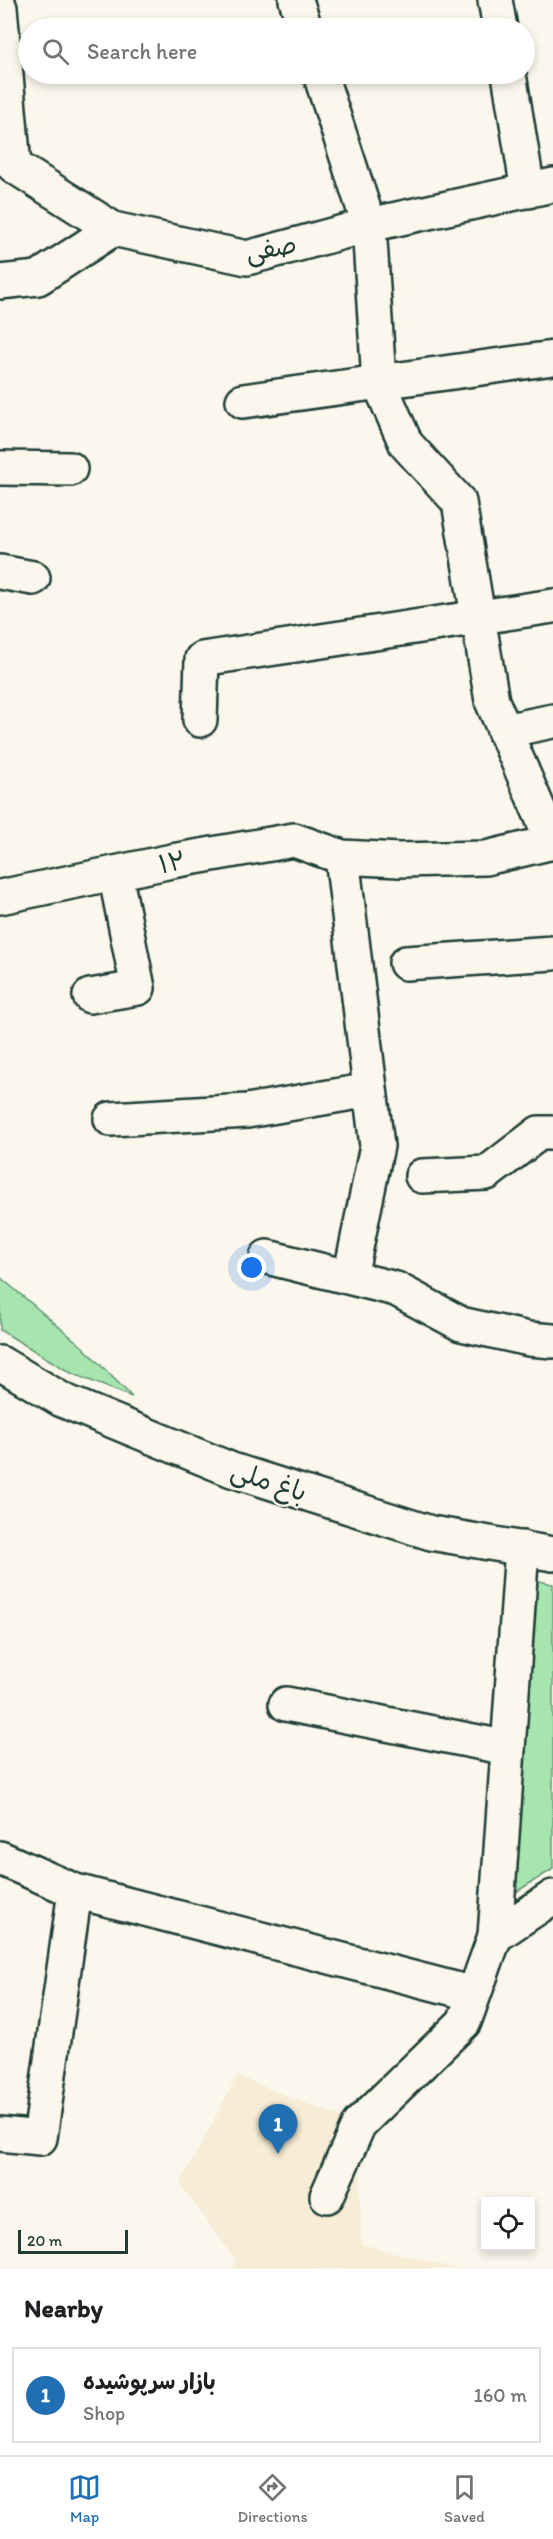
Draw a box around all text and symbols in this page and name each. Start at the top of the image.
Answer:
search box [18,18,535,84]
icon: search [39,35,72,68]
text: Search here [87,38,197,65]
street label: صفی [243,228,299,269]
street label: ۱۲ [156,844,188,880]
your location [237,1253,266,1282]
street label: باغ ملی [227,1454,311,1510]
pin: 1 [258,2104,298,2154]
map controls [481,2197,535,2251]
button: locate [481,2197,535,2251]
scale bar [18,2227,128,2254]
text: 20 m [27,2231,62,2250]
text: Nearby [24,2292,103,2324]
text: بازار سرپوشیده [83,2368,216,2395]
text: 1 [41,2383,50,2407]
text: 160 m [474,2383,527,2407]
text: Shop [83,2401,125,2425]
tab: Map [68,2471,101,2526]
tab: Directions [237,2471,308,2526]
tab: Saved [444,2471,485,2526]

